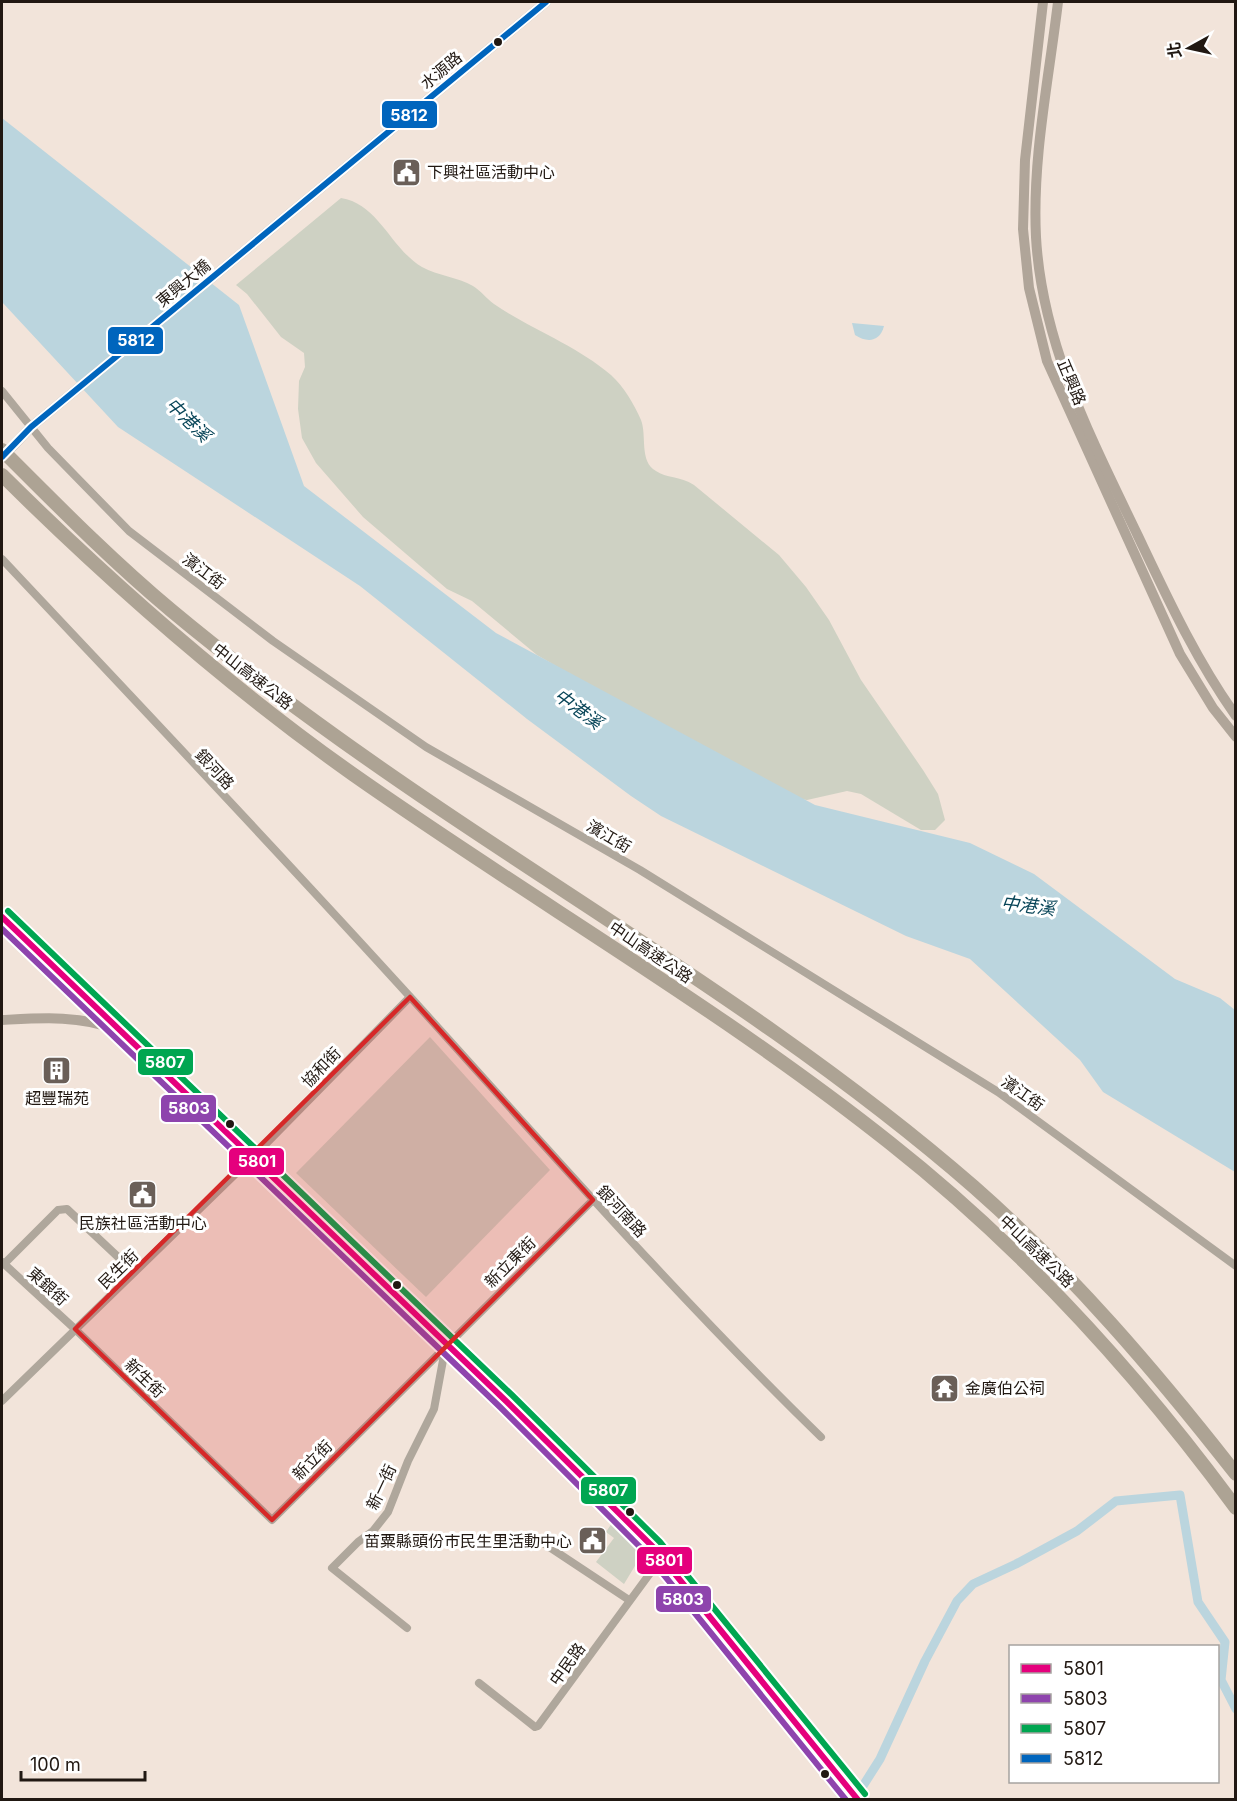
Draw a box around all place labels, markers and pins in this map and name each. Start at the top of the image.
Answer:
unlabelled marker [492,36,504,48]
public building icon: 下興社區活動中心 [390,156,422,188]
place label: 下興社區活動中心 [427,162,555,182]
building icon: 超豐瑞苑 [41,1054,73,1086]
place label: 超豐瑞苑 [25,1088,89,1108]
unlabelled marker [224,1118,236,1130]
public building icon: 民族社區活動中心 [127,1179,159,1211]
place label: 民族社區活動中心 [79,1213,207,1233]
unlabelled marker [391,1279,403,1291]
temple icon: 金廣伯公祠 [928,1372,960,1404]
place label: 金廣伯公祠 [965,1378,1045,1398]
unlabelled marker [624,1506,636,1518]
public building icon: 苗粟縣頭份巿民生里活動中心 [577,1525,609,1557]
place label: 苗粟縣頭份巿民生里活動中心 [364,1531,572,1551]
unlabelled marker [819,1768,831,1780]

